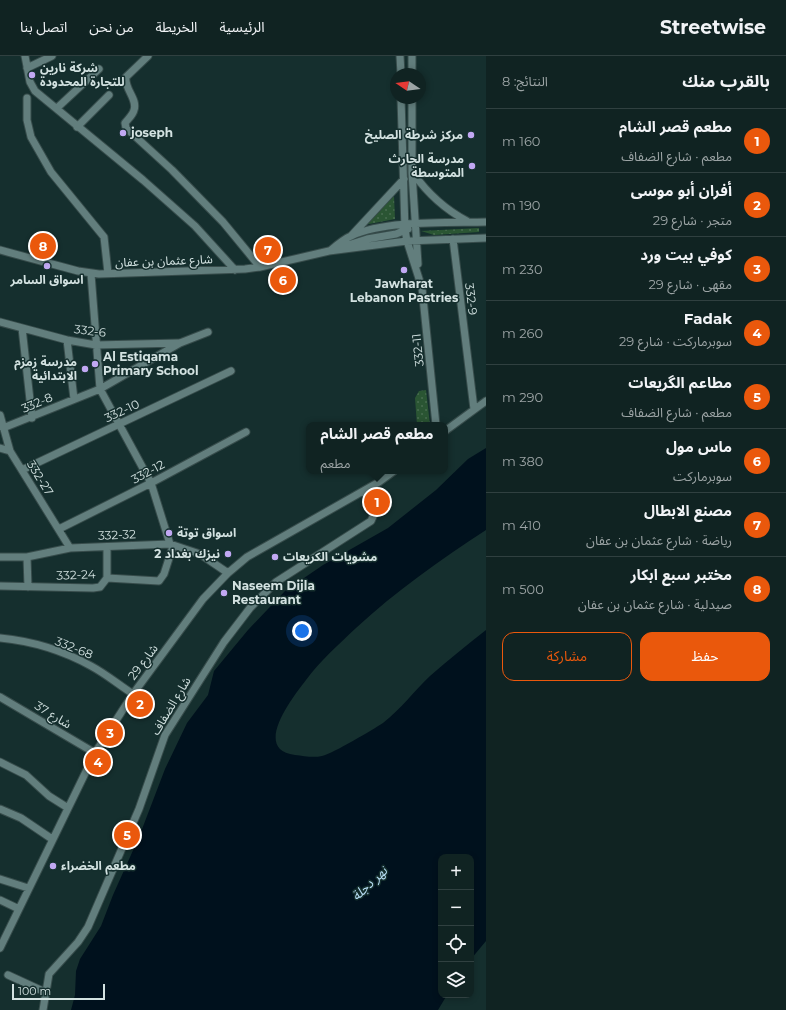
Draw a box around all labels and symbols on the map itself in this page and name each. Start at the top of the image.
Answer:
place label: شركة نارين للتجارة المحدودة [40,60,125,89]
north arrow [390,68,426,104]
marker: شركة نارين للتجارة المحدودة [27,70,37,80]
place label: joseph [129,125,173,140]
place label: مركز شرطة الصليخ [365,127,463,144]
marker: joseph [118,128,128,138]
marker: مركز شرطة الصليخ [466,130,476,140]
place label: مدرسة الحارث المتوسطة [388,151,464,180]
marker: مدرسة الحارث المتوسطة [467,161,477,171]
pin: 8 [30,231,56,261]
pin: 7 [255,235,281,265]
street label: شارع عثمان بن عفان [115,251,213,272]
marker: اسواق السامر [42,261,52,271]
pin: 6 [270,265,296,295]
marker: Jawharat Lebanon Pastries [399,265,409,275]
place label: اسواق السامر [10,272,83,287]
place label: Jawharat Lebanon Pastries [350,276,459,305]
street label: 332-9 [462,282,481,316]
street label: 332-6 [73,321,107,340]
street label: 332-11 [408,333,427,367]
place label: Al Estiqama Primary School [102,349,199,378]
place label: مدرسة زمزم الابتدائية [14,354,77,383]
marker: Al Estiqama Primary School [90,359,100,369]
marker: مدرسة زمزم الابتدائية [80,364,90,374]
street label: 332-8 [19,389,55,416]
street label: 332-10 [102,396,142,425]
street label: 332-12 [128,456,167,487]
street label: 332-27 [24,457,57,498]
pin: 1 [364,487,390,517]
place label: اسواق توتة [177,525,236,540]
street label: 332-32 [98,526,136,543]
marker: اسواق توتة [164,528,174,538]
place label: نيزك بغداد 2 [154,546,220,561]
marker: نيزك بغداد 2 [223,549,233,559]
place label: مشويات الكريعات [283,549,377,564]
marker: مشويات الكريعات [270,552,280,562]
street label: 332-24 [56,566,96,583]
place label: Naseem Dijla Restaurant [232,578,315,607]
marker: Naseem Dijla Restaurant [219,588,229,598]
your location [292,621,312,641]
street label: 332-68 [53,633,96,662]
street label: شارع 29 [124,641,162,684]
street label: شارع الضفاف [147,674,195,739]
pin: 2 [127,689,153,719]
street label: شارع 37 [31,698,74,733]
pin: 3 [97,718,123,748]
pin: 4 [85,747,111,777]
pin: 5 [114,820,140,850]
place label: مطعم الخضراء [61,858,136,875]
marker: مطعم الخضراء [48,861,58,871]
water label: نهر دجلة [348,862,392,904]
scale bar [12,982,105,1001]

